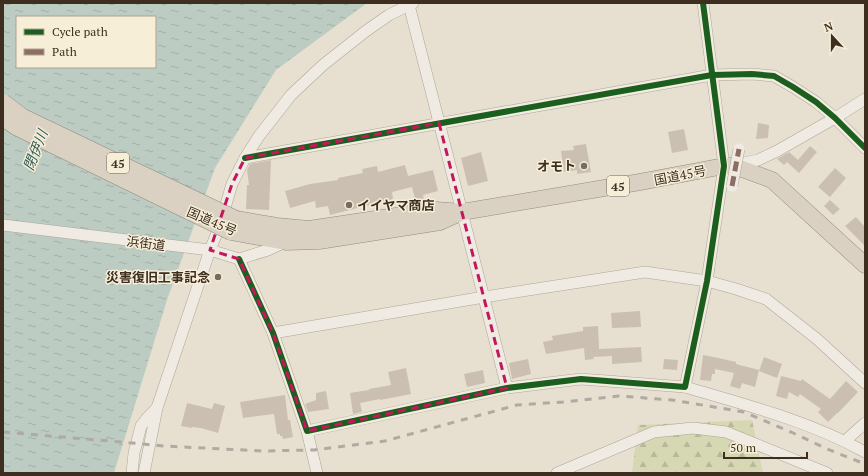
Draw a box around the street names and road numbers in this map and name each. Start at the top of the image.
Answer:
road number: 45 [107,153,129,173]
street label: 国道45号 [652,161,708,189]
road number: 45 [607,176,629,196]
street label: 国道45号 [184,202,240,240]
street label: 浜街道 [126,232,166,254]

